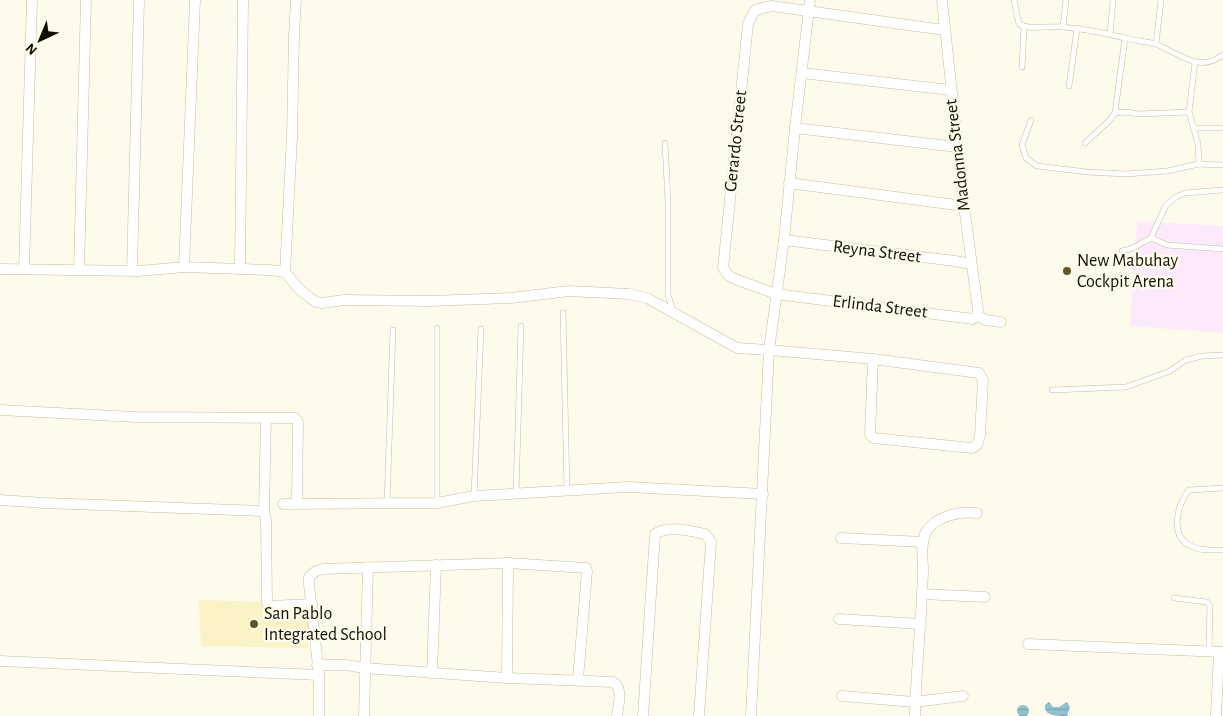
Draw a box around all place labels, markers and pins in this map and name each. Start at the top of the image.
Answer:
place label: New Mabuhay Cockpit Arena [1077,252,1179,291]
marker: New Mabuhay Cockpit Arena [1061,265,1073,277]
place label: San Pablo Integrated School [264,605,387,644]
marker: San Pablo Integrated School [248,618,260,630]

